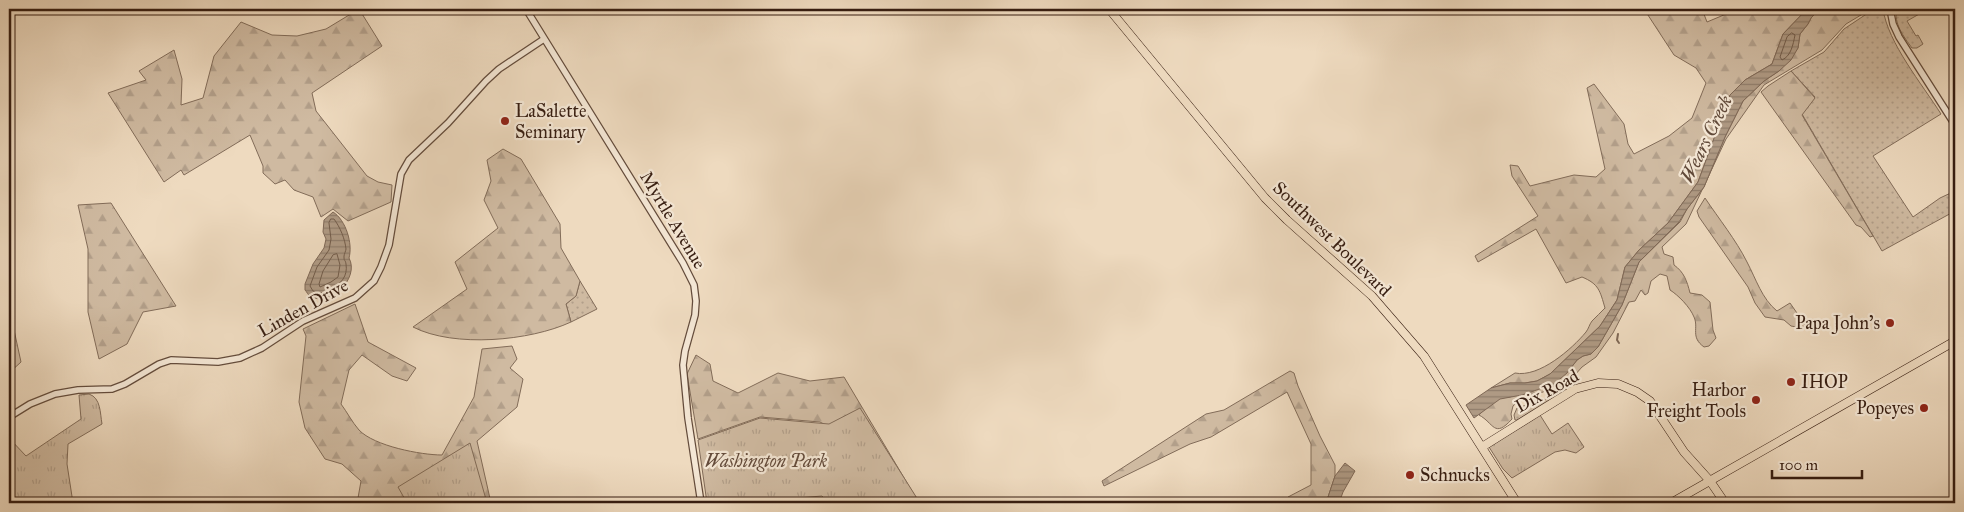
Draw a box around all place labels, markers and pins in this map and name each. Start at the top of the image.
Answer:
place label: LaSalette Seminary [515,100,586,143]
marker: LaSalette Seminary [499,115,511,127]
place label: Papa John's [1795,312,1880,335]
marker: Papa John's [1884,317,1896,329]
place label: IHOP [1801,371,1848,393]
marker: IHOP [1785,376,1797,388]
place label: Harbor Freight Tools [1646,379,1746,423]
marker: Harbor Freight Tools [1750,394,1762,406]
place label: Popeyes [1856,397,1914,419]
marker: Popeyes [1918,402,1930,414]
place label: Schnucks [1420,464,1490,486]
marker: Schnucks [1404,469,1416,481]

